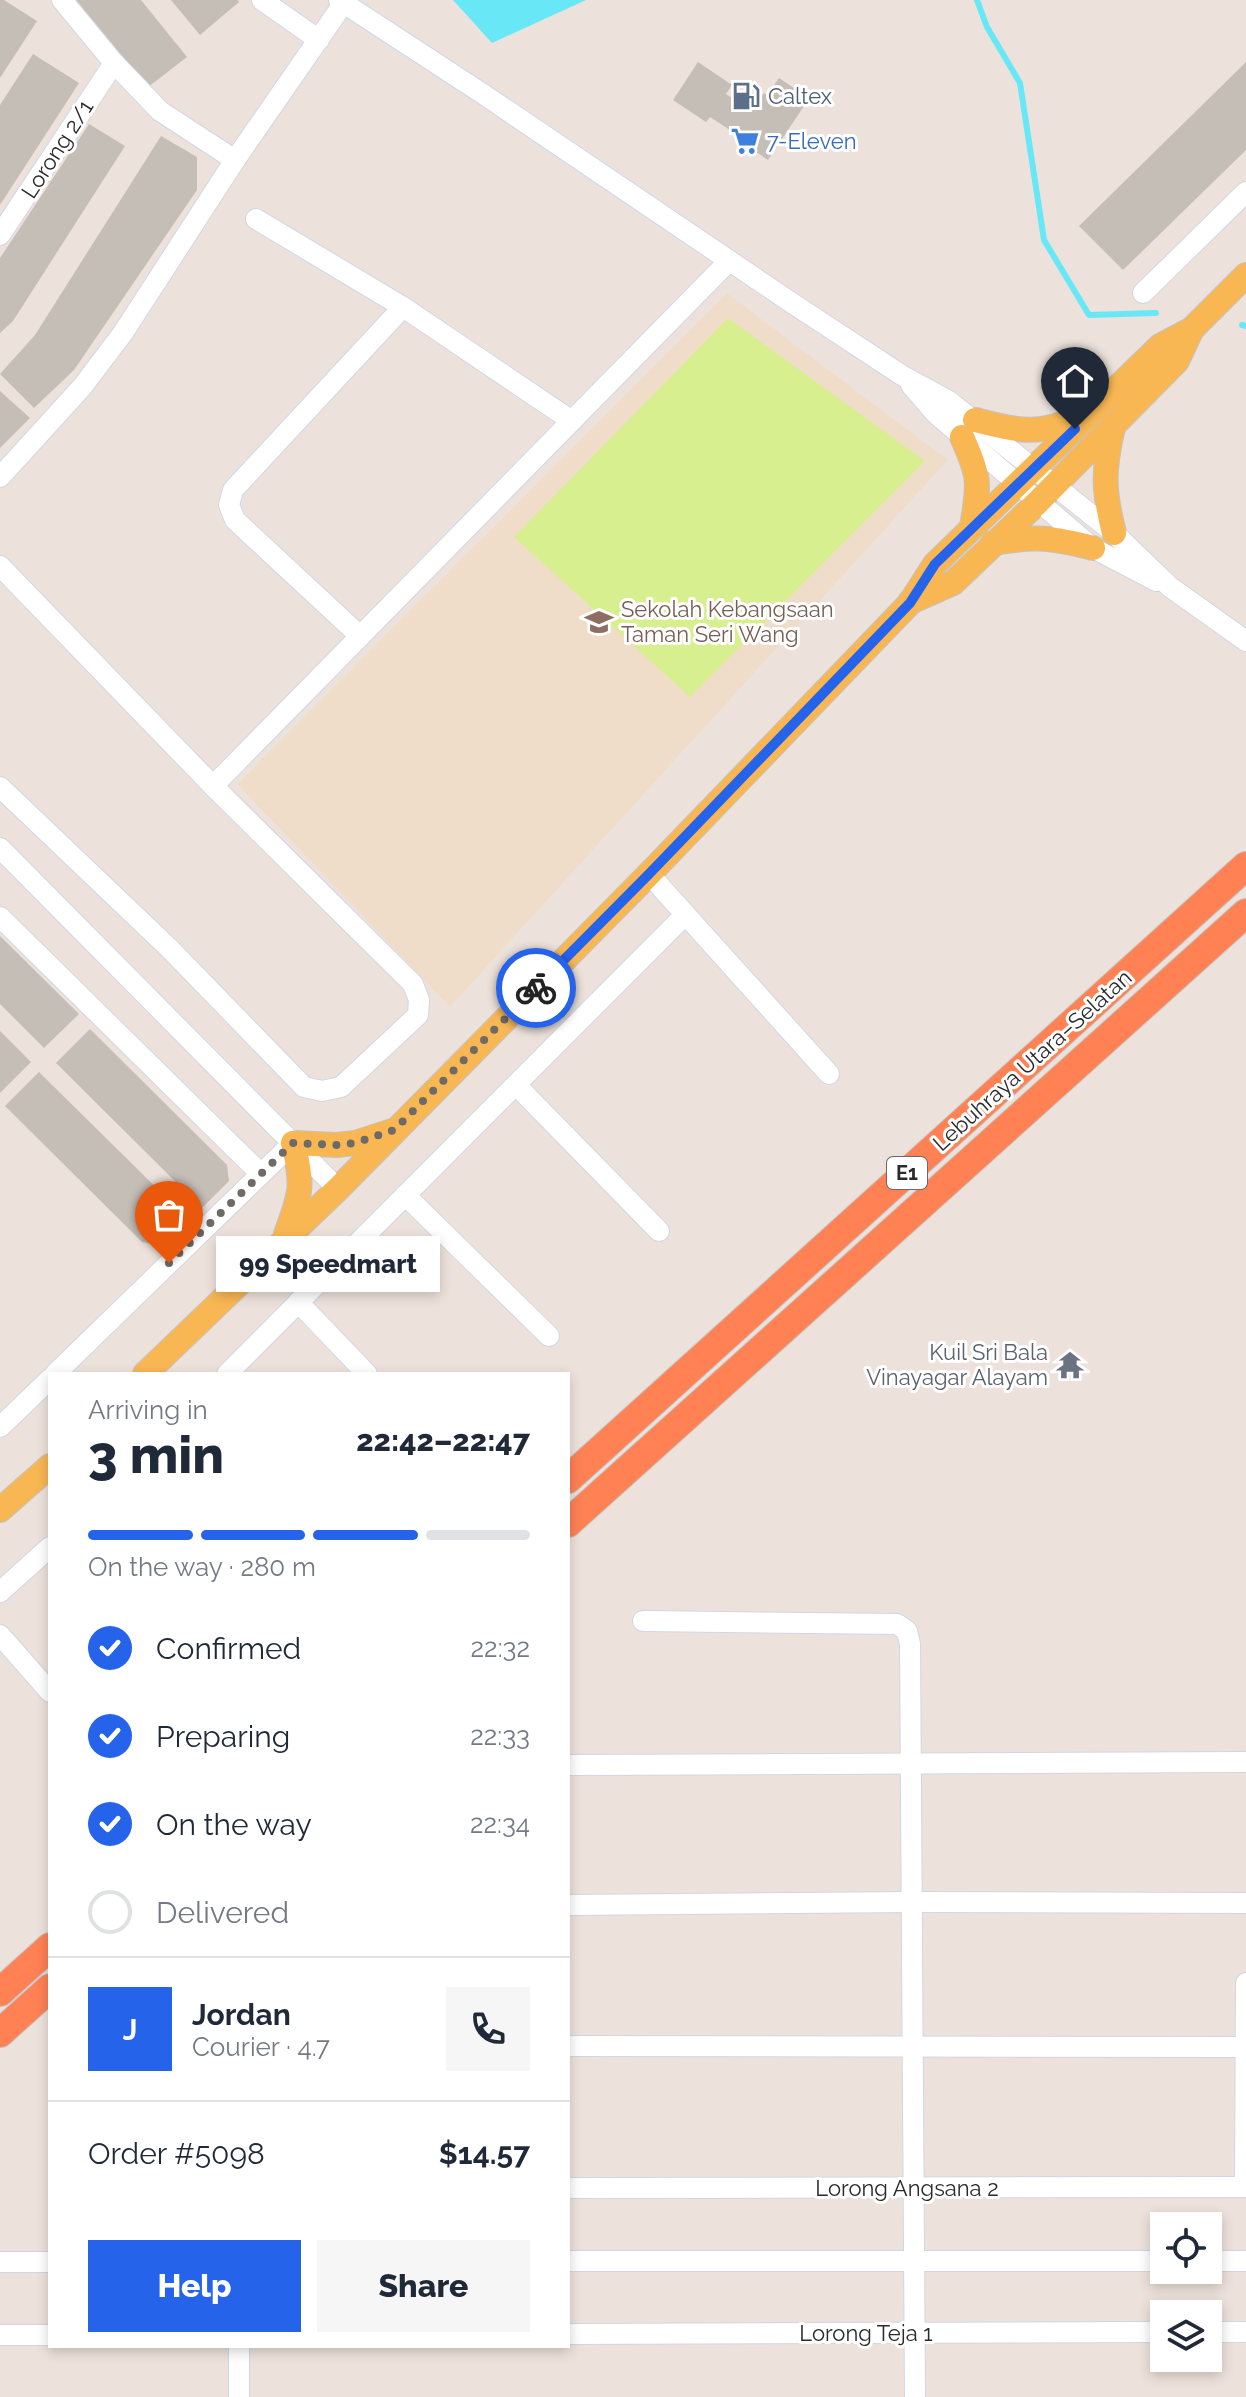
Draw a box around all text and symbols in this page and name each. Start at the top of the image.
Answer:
fuel station icon: Caltex [731,81,761,111]
place label: Caltex [768,83,832,109]
street label: Lorong 2/1 [16,95,98,203]
supermarket icon: 7-Eleven [730,126,760,156]
place label: 7-Eleven [767,128,856,154]
pin [1041,347,1109,429]
icon: home [1053,359,1097,403]
place label: Sekolah Kebangsaan Taman Seri Wang [621,596,834,647]
school or university icon: Sekolah Kebangsaan Taman Seri Wang [584,607,614,637]
courier [496,948,576,1028]
street label: Lebuhraya Utara–Selatan [927,964,1137,1156]
icon: bike [514,966,558,1010]
road number: E1 [887,1157,927,1189]
pin [135,1181,203,1263]
icon: bag [147,1193,191,1237]
callout: 99 Speedmart [217,1235,441,1291]
text: 99 Speedmart [239,1249,417,1279]
place label: Kuil Sri Bala Vinayagar Alayam [866,1339,1048,1390]
temple icon: Kuil Sri Bala Vinayagar Alayam [1055,1350,1085,1380]
text: Arriving in [88,1395,208,1425]
text: 22:42–22:47 [356,1423,530,1458]
text: 3 min [88,1424,224,1485]
text: On the way · 280 m [88,1552,316,1582]
icon: check [88,1626,132,1670]
text: Confirmed [156,1631,301,1666]
text: 22:32 [471,1633,530,1663]
icon: check [88,1714,132,1758]
text: Preparing [156,1719,290,1754]
text: 22:33 [470,1721,530,1751]
icon: check [88,1802,132,1846]
text: On the way [156,1807,312,1842]
text: 22:34 [470,1809,530,1839]
text: Delivered [156,1895,289,1930]
button: phone [446,1987,530,2071]
text: Jordan [192,1997,291,2032]
text: J [123,2012,137,2047]
text: Courier · 4.7 [192,2032,330,2062]
text: Order #5098 [88,2136,265,2171]
text: $14.57 [439,2136,530,2171]
street label: Lorong Angsana 2 [815,2175,999,2201]
map controls [1150,2212,1222,2372]
button: locate [1150,2212,1222,2284]
button: Help [88,2240,301,2332]
button: Share [317,2240,530,2332]
button: layers [1150,2300,1222,2372]
street label: Lorong Teja 1 [799,2320,933,2346]

